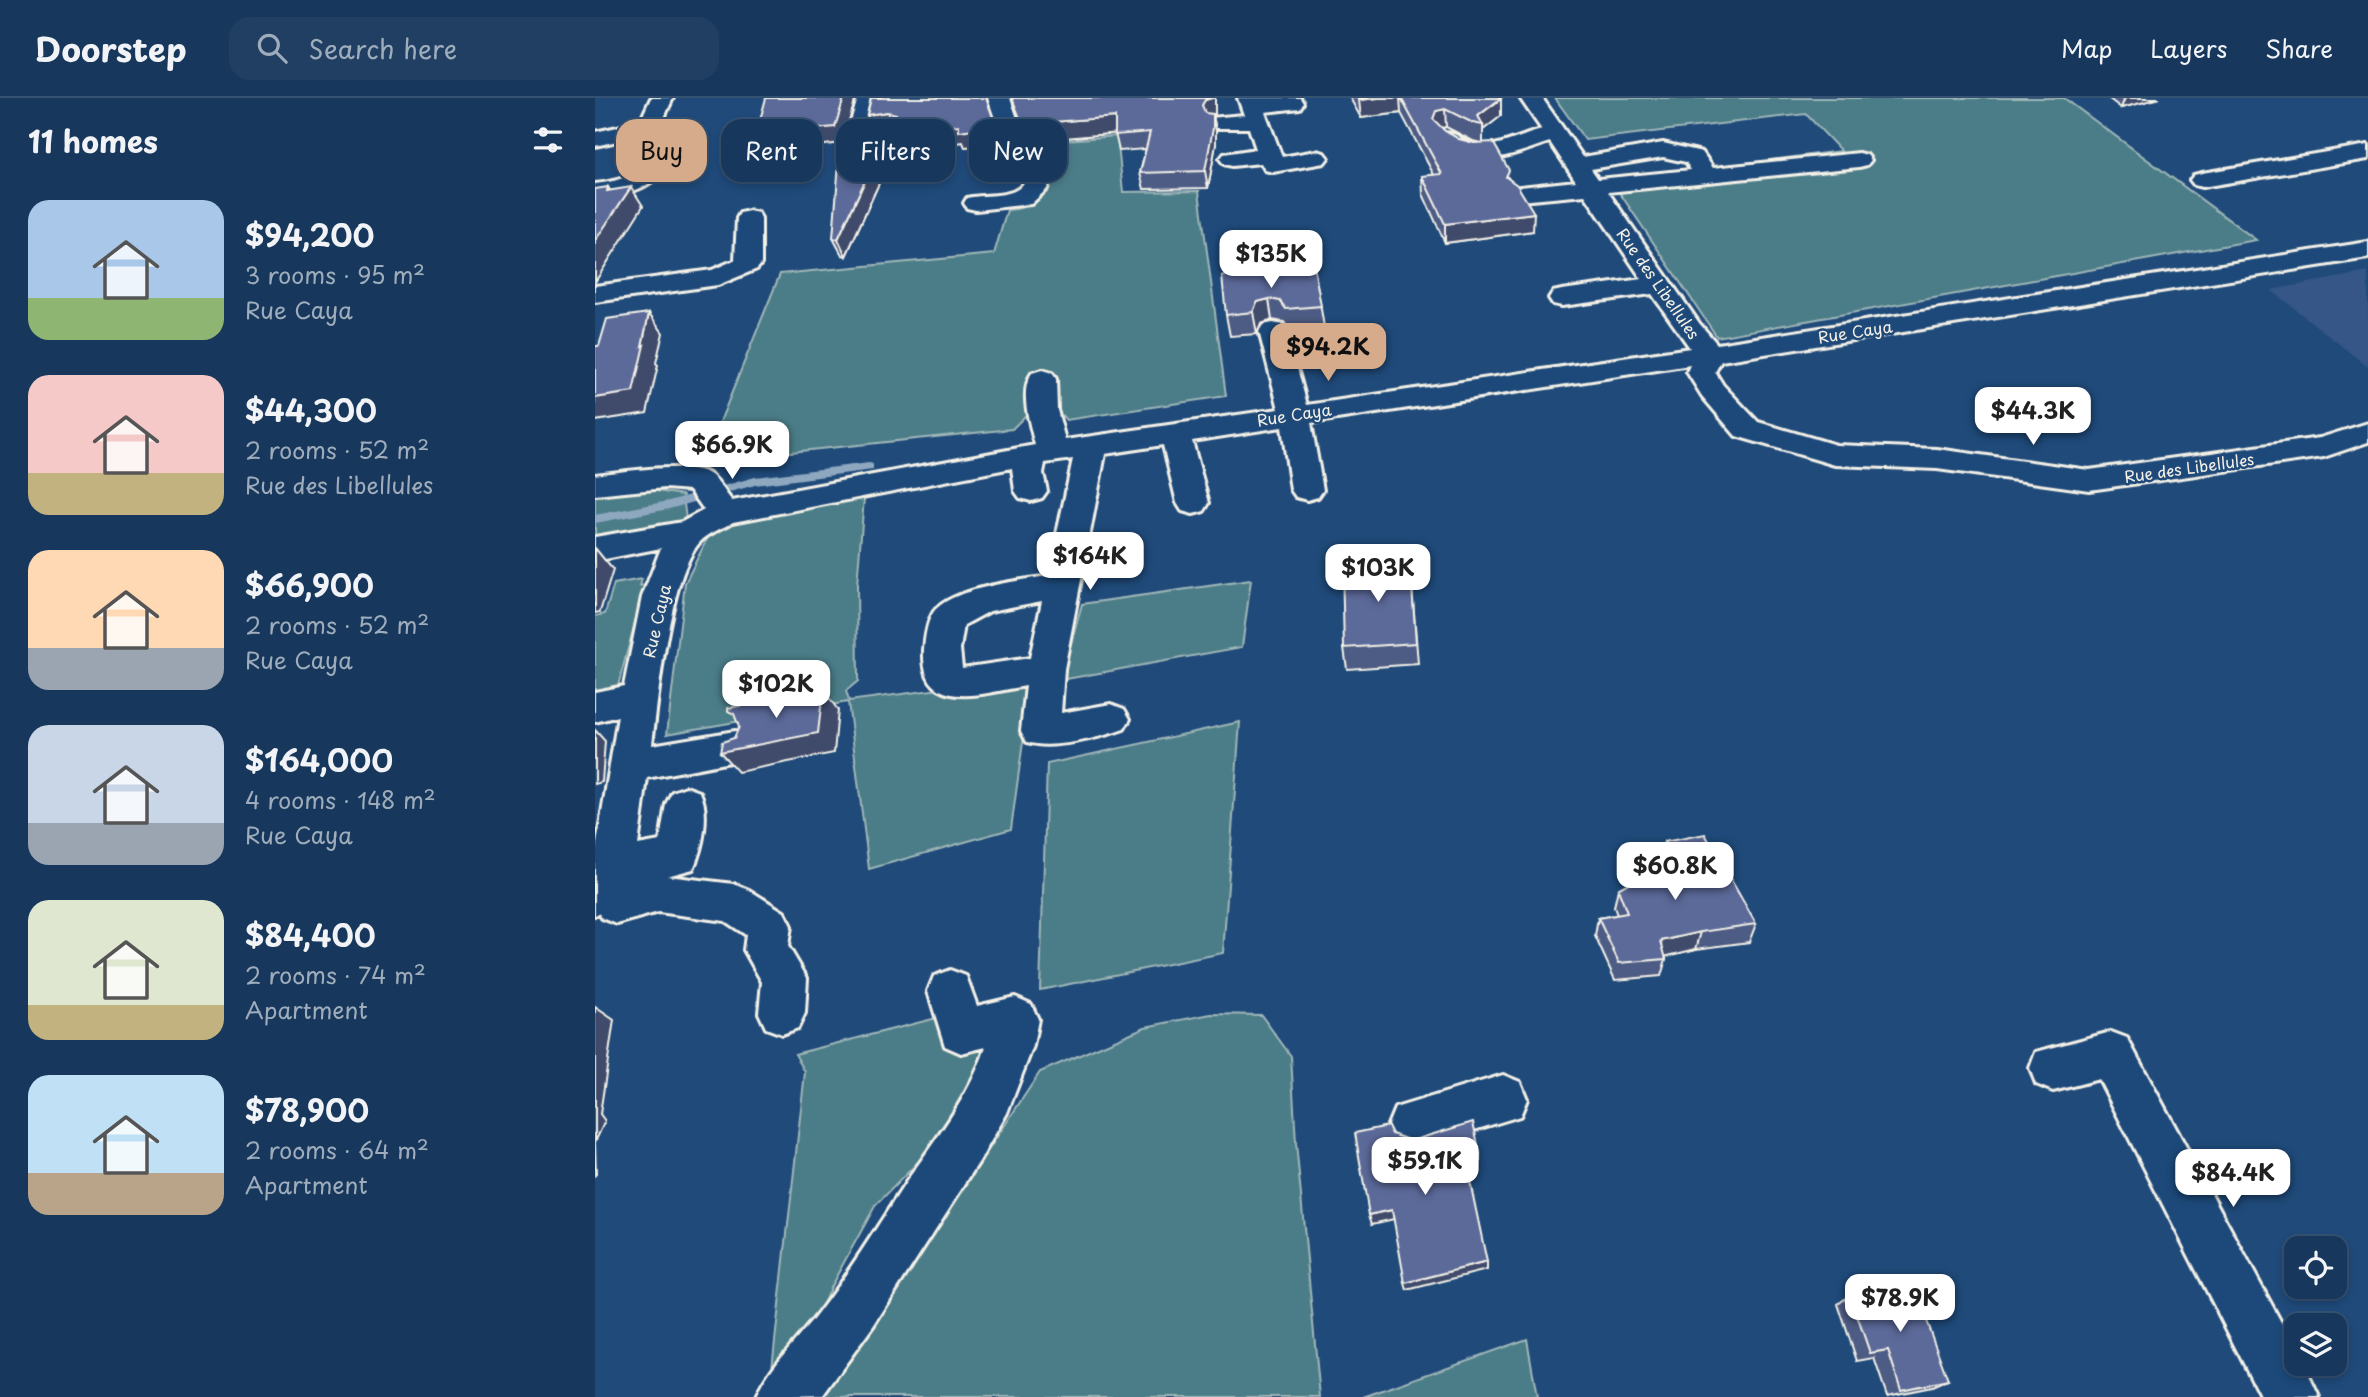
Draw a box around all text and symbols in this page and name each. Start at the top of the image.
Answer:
search box [229,17,719,80]
text: Doorstep [35,23,187,73]
icon: search [253,29,291,67]
text: Search here [309,29,457,68]
text: Map [2061,30,2112,66]
text: Layers [2150,30,2227,66]
text: Share [2265,30,2333,66]
text: 11 homes [28,118,158,163]
chip: Buy [616,119,707,182]
chip: Rent [721,119,822,182]
chip: Filters [836,119,955,182]
chip: New [969,119,1067,182]
icon: filters [529,121,567,159]
text: $94,200 [245,212,374,257]
street label: Rue des Libellules [1612,223,1706,343]
icon: home [84,228,168,312]
pin: $135K [1222,230,1320,290]
text: $135K [1235,235,1307,270]
text: 3 rooms · 95 m² [245,257,425,292]
text: Rue Caya [245,292,353,327]
street label: Rue Caya [1816,313,1894,349]
pin: $94.2K [1271,324,1385,383]
text: $94.2K [1286,328,1370,363]
text: $44,300 [245,387,377,432]
pin: $44.3K [1976,388,2090,447]
text: $44.3K [1991,392,2075,427]
street label: Rue Caya [1255,396,1333,432]
icon: home [84,403,168,487]
pin: $66.9K [675,422,789,481]
text: $66.9K [691,426,773,461]
text: 2 rooms · 52 m² [245,432,429,467]
street label: Rue des Libellules [2123,446,2255,488]
text: Rue des Libellules [245,467,433,502]
pin: $164K [1041,532,1139,592]
text: $164K [1053,537,1127,572]
pin: $103K [1329,545,1427,604]
text: $103K [1341,549,1415,584]
text: $66,900 [245,562,374,607]
icon: home [84,578,168,662]
street label: Rue Caya [636,582,676,660]
text: 2 rooms · 52 m² [245,607,429,642]
text: Rue Caya [245,642,353,677]
pin: $102K [727,660,825,720]
text: $102K [738,665,814,700]
text: $164,000 [245,737,393,782]
icon: home [84,753,168,837]
text: 4 rooms · 148 m² [245,782,436,817]
text: Rue Caya [245,817,353,852]
pin: $60.8K [1618,842,1732,902]
text: $60.8K [1633,847,1717,882]
text: $84,400 [245,912,376,957]
icon: home [84,928,168,1012]
text: 2 rooms · 74 m² [245,957,426,992]
text: Apartment [245,992,368,1027]
text: $78,900 [245,1087,369,1132]
icon: home [84,1103,168,1187]
text: 2 rooms · 64 m² [245,1132,429,1167]
pin: $59.1K [1368,1138,1482,1197]
text: $59.1K [1388,1142,1462,1177]
pin: $84.4K [2176,1150,2290,1209]
text: $84.4K [2191,1154,2275,1189]
text: Apartment [245,1167,368,1202]
map controls [2284,1236,2347,1376]
button: locate [2284,1236,2347,1299]
pin: $78.9K [1843,1274,1957,1334]
text: $78.9K [1861,1279,1939,1314]
button: layers [2284,1313,2347,1376]

